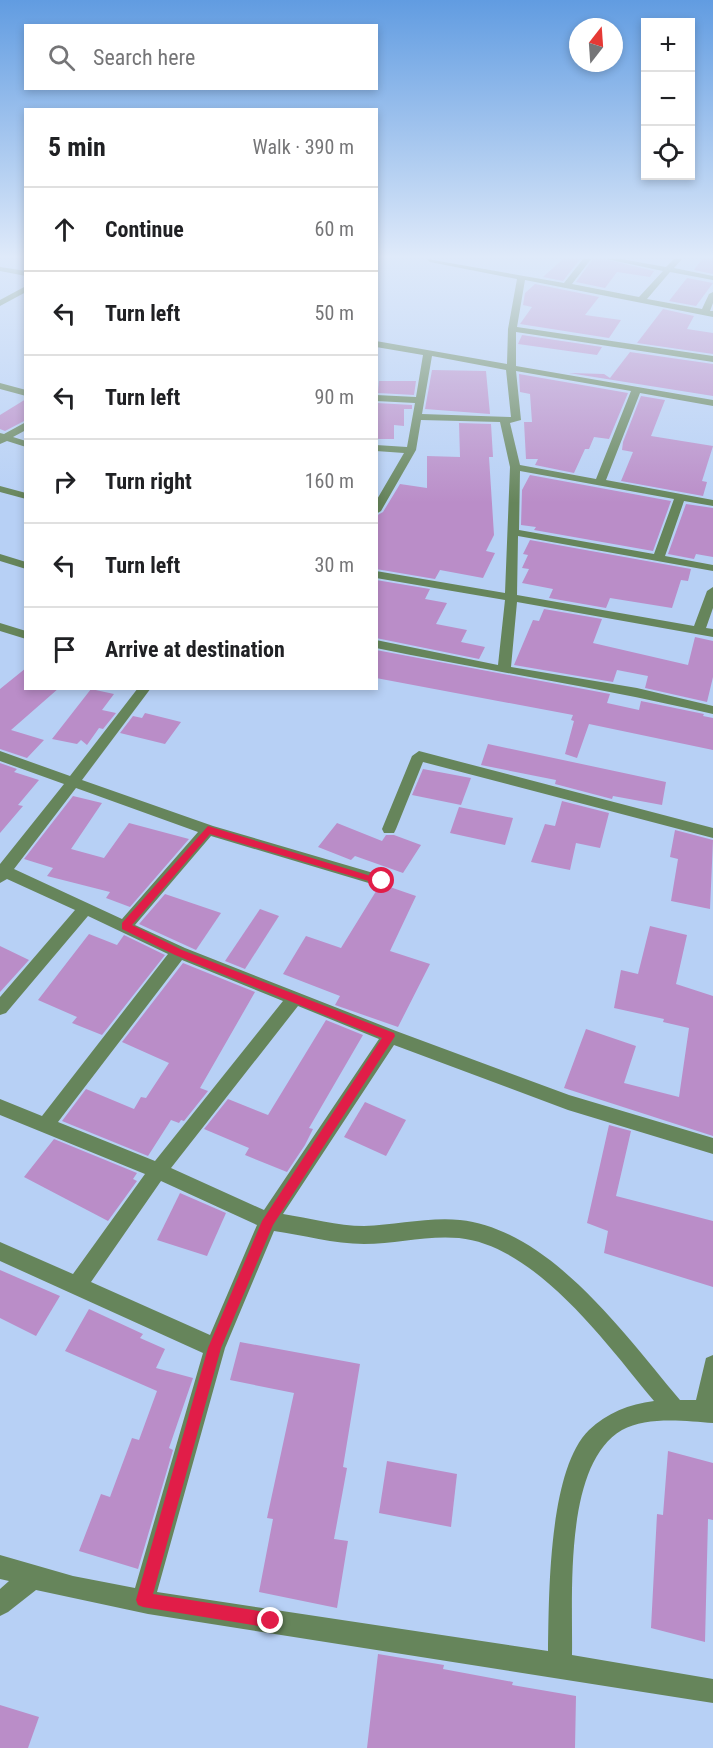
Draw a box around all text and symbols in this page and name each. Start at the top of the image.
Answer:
north arrow [569,18,623,72]
map controls [641,18,695,180]
button: + [641,18,695,72]
search box [24,24,378,90]
icon: search [45,41,78,74]
text: Search here [93,45,195,70]
button: − [641,72,695,126]
button: locate [641,126,695,180]
text: 5 min [48,132,106,162]
text: Walk · 390 m [253,135,354,159]
icon: ahead [48,213,81,246]
text: Continue [105,217,184,242]
text: 60 m [315,217,354,241]
icon: left [48,297,81,330]
text: Turn left [105,301,180,326]
text: 50 m [315,301,354,325]
icon: left [48,381,81,414]
text: Turn left [105,385,180,410]
text: 90 m [315,385,354,409]
icon: right [48,465,81,498]
text: Turn right [105,469,192,494]
text: 160 m [305,469,354,493]
icon: left [48,549,81,582]
text: Turn left [105,553,180,578]
text: 30 m [315,553,354,577]
icon: arrive [48,633,81,666]
text: Arrive at destination [105,637,285,662]
route start [368,867,394,893]
route end [257,1607,283,1633]

